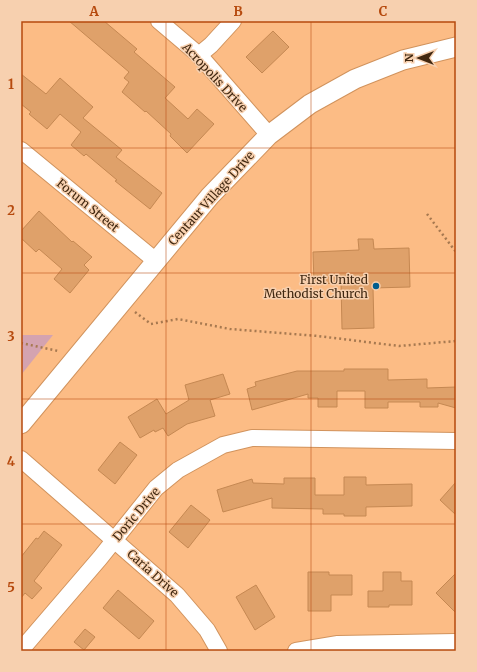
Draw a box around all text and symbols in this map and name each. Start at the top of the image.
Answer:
text: A [88,3,99,20]
text: B [233,3,243,20]
text: C [379,3,388,20]
north arrow [399,38,439,78]
street label: Acropolis Drive [179,39,251,115]
text: N [402,53,416,62]
text: 1 [8,76,14,93]
street label: Centaur Village Drive [165,148,257,248]
street label: Forum Street [54,175,122,235]
text: 2 [7,202,15,219]
place label: First United Methodist Church [264,272,368,301]
marker: First United Methodist Church [371,281,381,291]
text: 3 [7,328,15,345]
text: 4 [7,453,16,470]
street label: Doric Drive [109,484,163,544]
street label: Caria Drive [124,546,182,600]
text: 5 [7,579,15,596]

